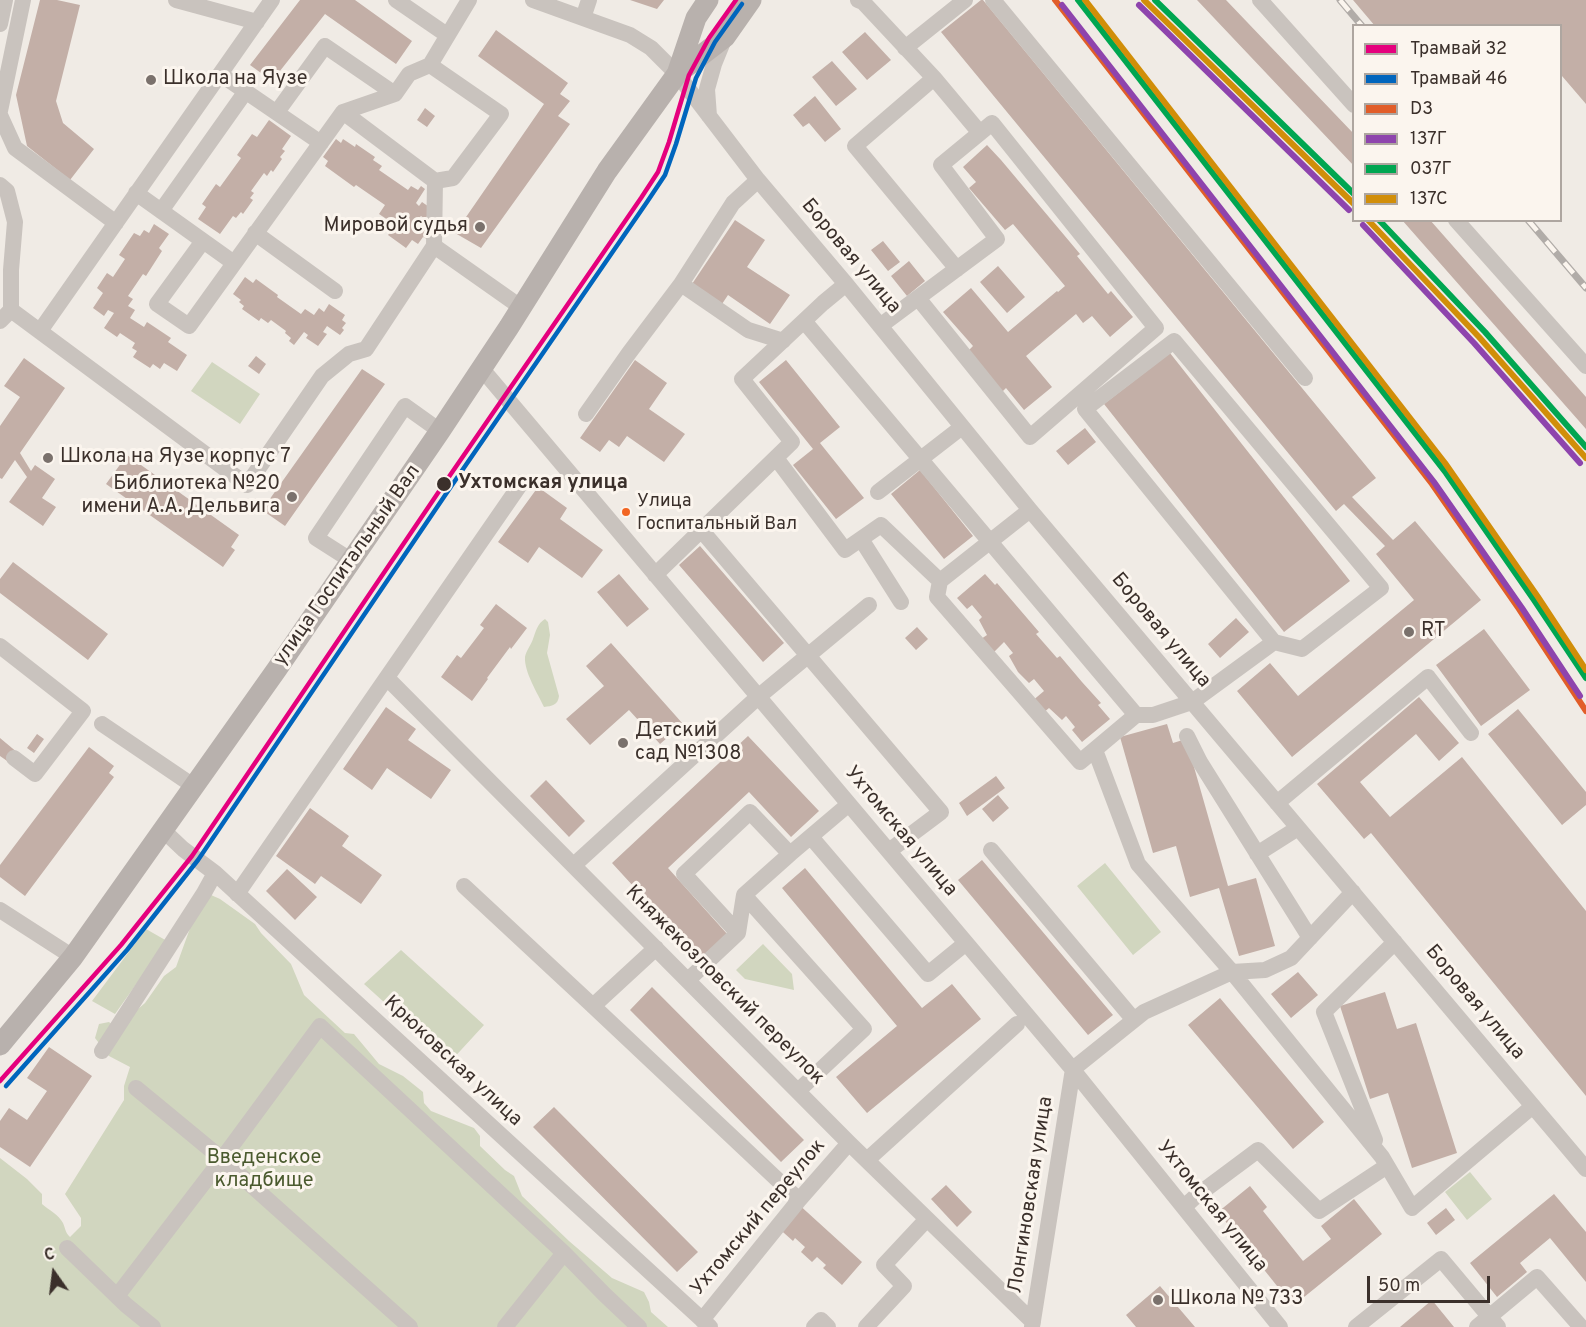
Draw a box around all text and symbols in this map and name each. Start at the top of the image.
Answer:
legend [1352,24,1562,222]
text: Трамвай 32 [1410,38,1507,61]
place label: Школа на Яузе [163,68,308,92]
text: Трамвай 46 [1410,68,1508,91]
marker: Школа на Яузе [144,73,158,87]
text: D3 [1410,98,1433,121]
text: 137Г [1410,128,1447,151]
text: 037Г [1410,158,1452,181]
text: 137С [1410,188,1448,211]
street label: Боровая улица [795,195,905,319]
place label: Мировой судья [324,215,468,239]
marker: Мировой судья [473,220,487,234]
place label: Школа на Яузе корпус 7 [60,446,291,470]
marker: Школа на Яузе корпус 7 [41,451,55,465]
street label: улица Госпитальный Вал [269,461,427,671]
place label: Ухтомская улица [458,472,628,496]
place label: Библиотека №20 имени А.А. Дельвига [82,473,280,520]
marker: Ухтомская улица [435,475,453,493]
marker: Библиотека №20 имени А.А. Дельвига [285,490,299,504]
place label: Улица Госпитальный Вал [637,491,797,534]
marker: Улица Госпитальный Вал [620,506,632,518]
street label: Боровая улица [1105,569,1215,693]
place label: RT [1421,620,1446,644]
marker: RT [1402,625,1416,639]
place label: Детский сад №1308 [635,720,741,767]
marker: Детский сад №1308 [616,736,630,750]
street label: Ухтомская улица [839,762,961,902]
street label: Княжекозловский переулок [619,881,829,1091]
street label: Боровая улица [1419,941,1529,1065]
street label: Крюковская улица [378,992,526,1132]
street label: Лонгиновская улица [1005,1095,1059,1295]
street label: Ухтомский переулок [687,1135,831,1301]
street label: Ухтомская улица [1151,1136,1271,1278]
park label: Введенское кладбище [207,1147,321,1194]
north arrow [24,1243,84,1303]
text: С [42,1245,57,1266]
scale bar [1370,1264,1493,1302]
text: 50 m [1378,1275,1420,1298]
place label: Школа № 733 [1170,1288,1303,1312]
marker: Школа № 733 [1151,1293,1165,1307]

